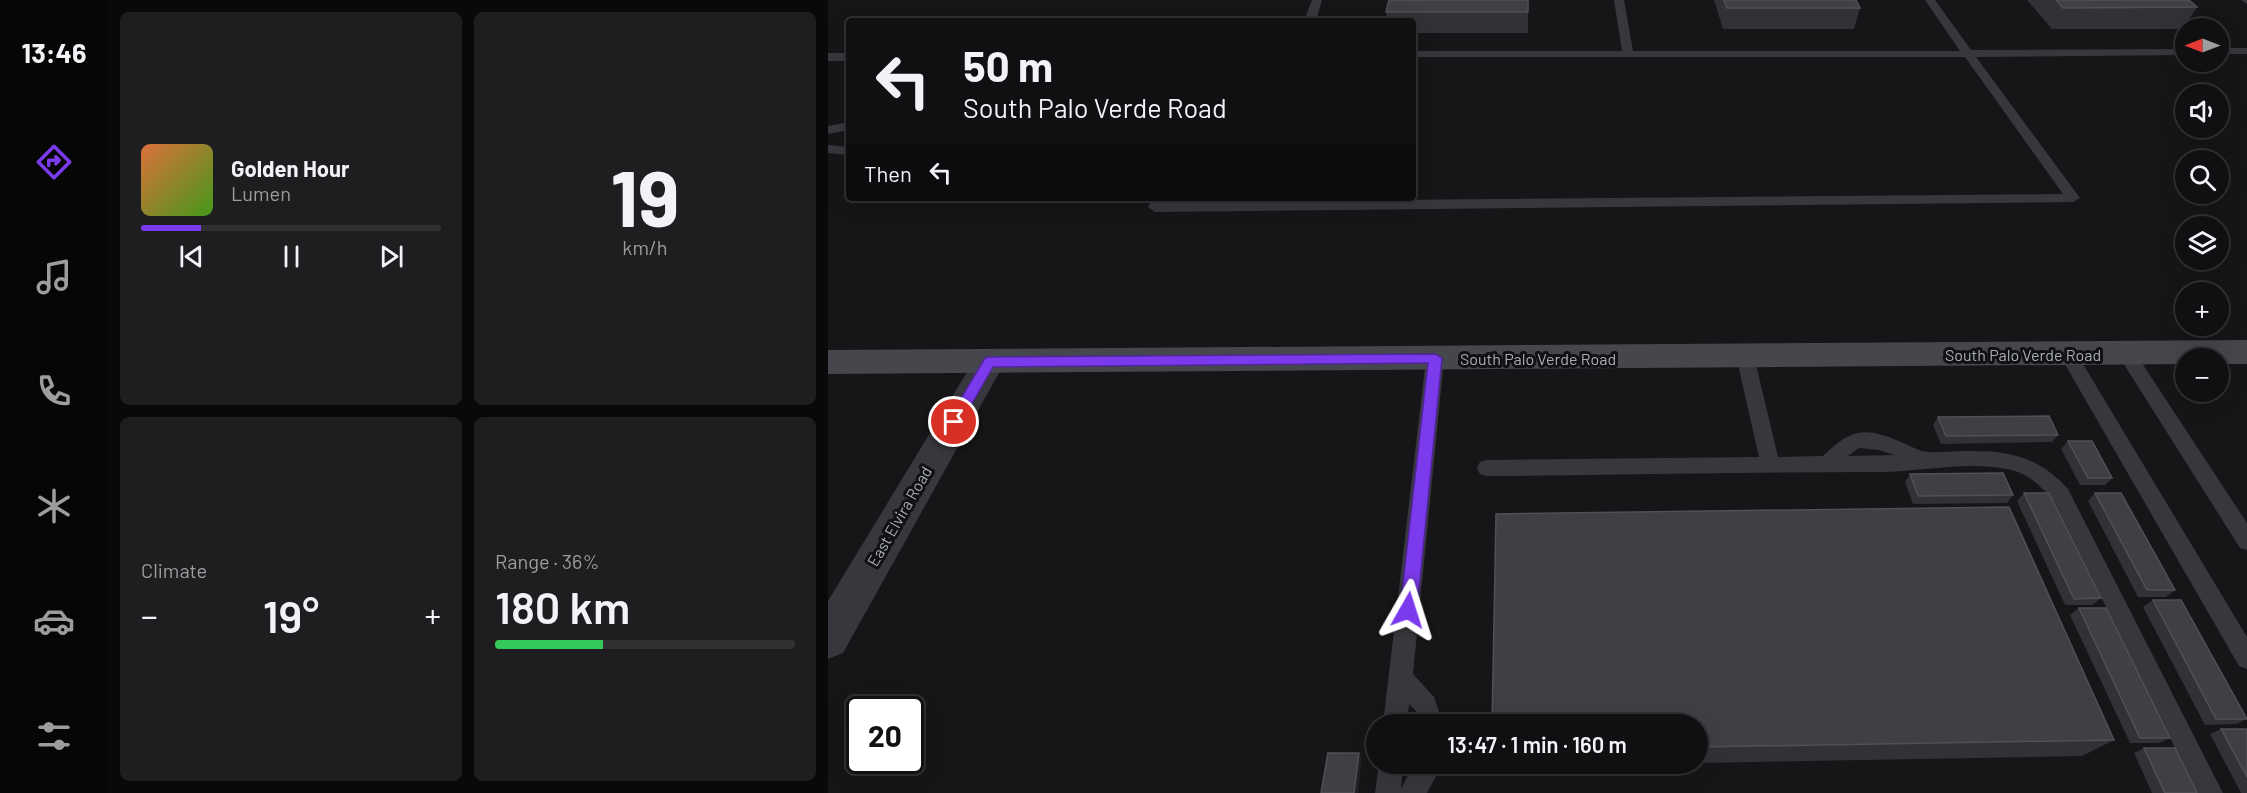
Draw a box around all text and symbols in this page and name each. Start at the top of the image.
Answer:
north arrow [2175,18,2229,72]
map controls [2175,18,2229,402]
text: 13:46 [22,36,86,68]
text: 50 m [963,40,1053,90]
icon: left [864,42,942,120]
button: sound [2175,84,2229,138]
text: South Palo Verde Road [963,91,1227,123]
icon: directions [33,141,75,183]
text: 19 [610,149,680,243]
button: search [2175,150,2229,204]
text: Golden Hour [231,155,349,181]
icon: left [924,156,957,189]
text: Then [864,160,912,186]
text: Lumen [231,181,291,205]
button: layers [2175,216,2229,270]
text: km/h [622,235,668,259]
icon: previous [175,240,208,273]
icon: pause [275,240,308,273]
icon: next [375,240,408,273]
icon: music [33,256,75,298]
button: + [2175,282,2229,336]
street label: South Palo Verde Road [1945,345,2101,364]
button: − [2175,348,2229,402]
street label: South Palo Verde Road [1460,349,1616,368]
icon: phone [33,370,75,412]
pin [928,396,979,447]
icon: arrive [937,405,970,438]
street label: East Elvira Road [863,463,935,569]
icon: climate [33,485,75,527]
text: Range · 36% [495,549,599,573]
text: Climate [141,558,207,582]
position arrow [1376,578,1440,642]
text: 180 km [495,579,630,633]
text: 19° [263,588,319,642]
text: − [141,595,158,635]
text: + [425,595,441,635]
icon: car [33,600,75,642]
speed limit sign: 20 [846,696,924,774]
icon: filters [33,715,75,757]
text: 13:47 · 1 min · 160 m [1447,731,1627,757]

